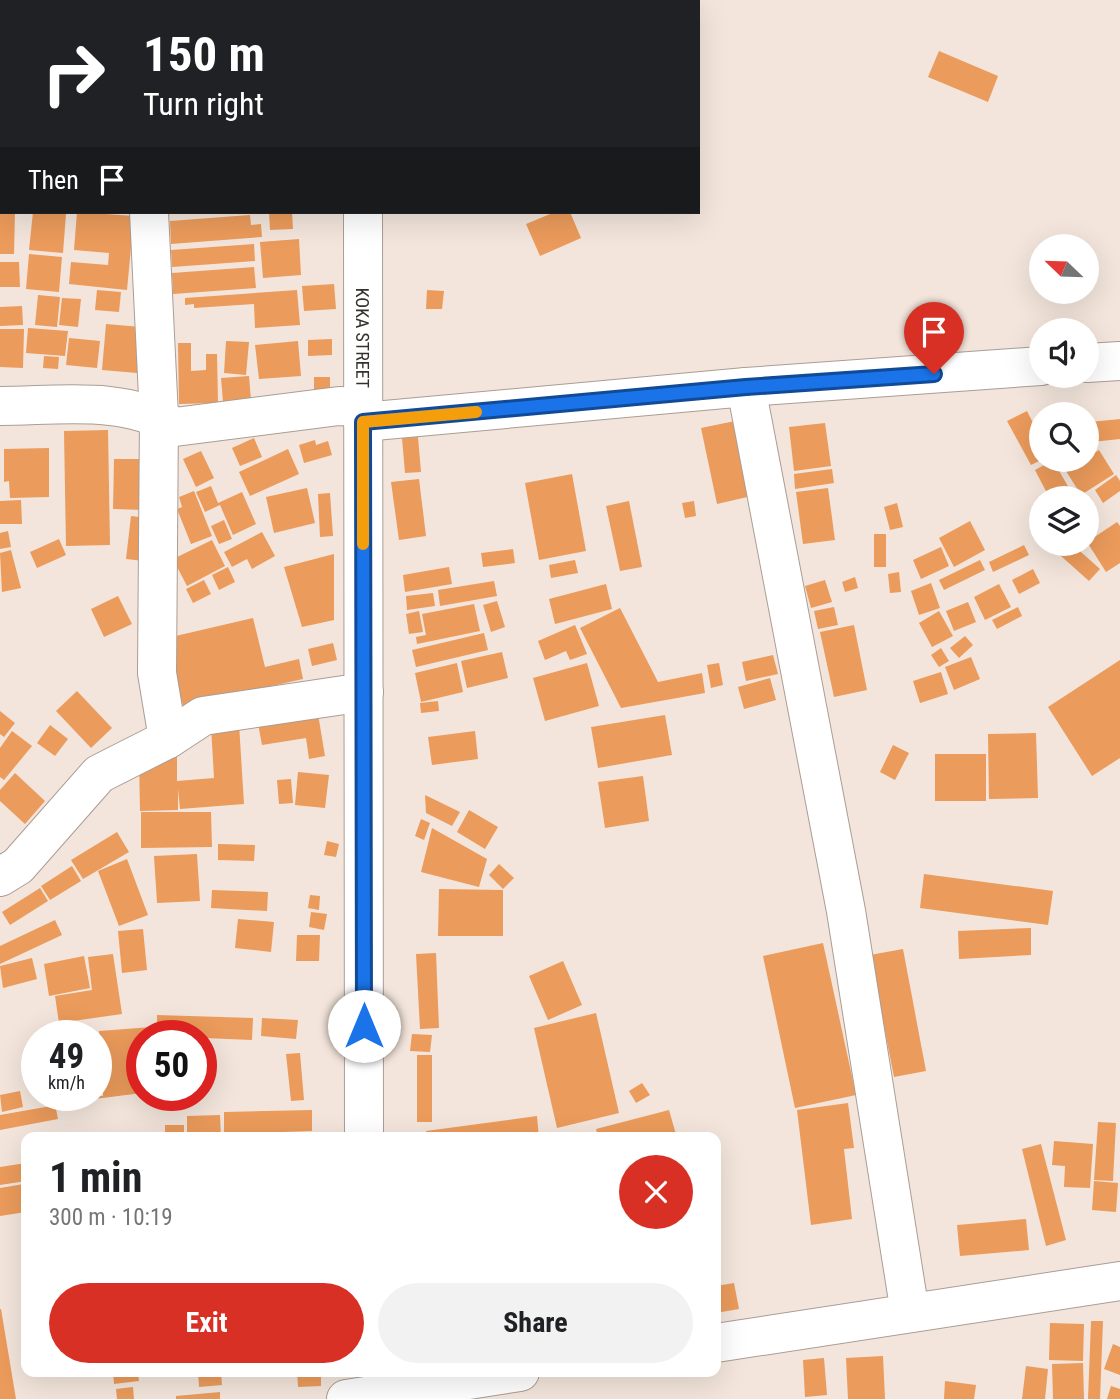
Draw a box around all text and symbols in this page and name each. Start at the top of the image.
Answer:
text: 150 m [143,26,265,83]
icon: right [28,28,119,119]
text: Turn right [143,85,264,123]
icon: arrive [93,161,131,199]
text: Then [28,165,79,195]
north arrow [1029,234,1099,304]
map controls [1029,234,1099,556]
street label: KOKA STREET [353,288,374,388]
pin [904,302,964,374]
icon: arrive [915,313,953,351]
button: sound [1029,318,1099,388]
button: search [1029,402,1099,472]
button: layers [1029,486,1099,556]
position arrow [327,989,401,1063]
speed limit sign: 50 [126,1020,217,1111]
text: 49 [49,1036,84,1077]
text: km/h [48,1072,85,1093]
text: 1 min [49,1153,142,1202]
button: close [619,1155,693,1229]
text: 300 m · 10:19 [49,1204,173,1231]
button: Exit [49,1283,364,1363]
button: Share [378,1283,693,1363]

